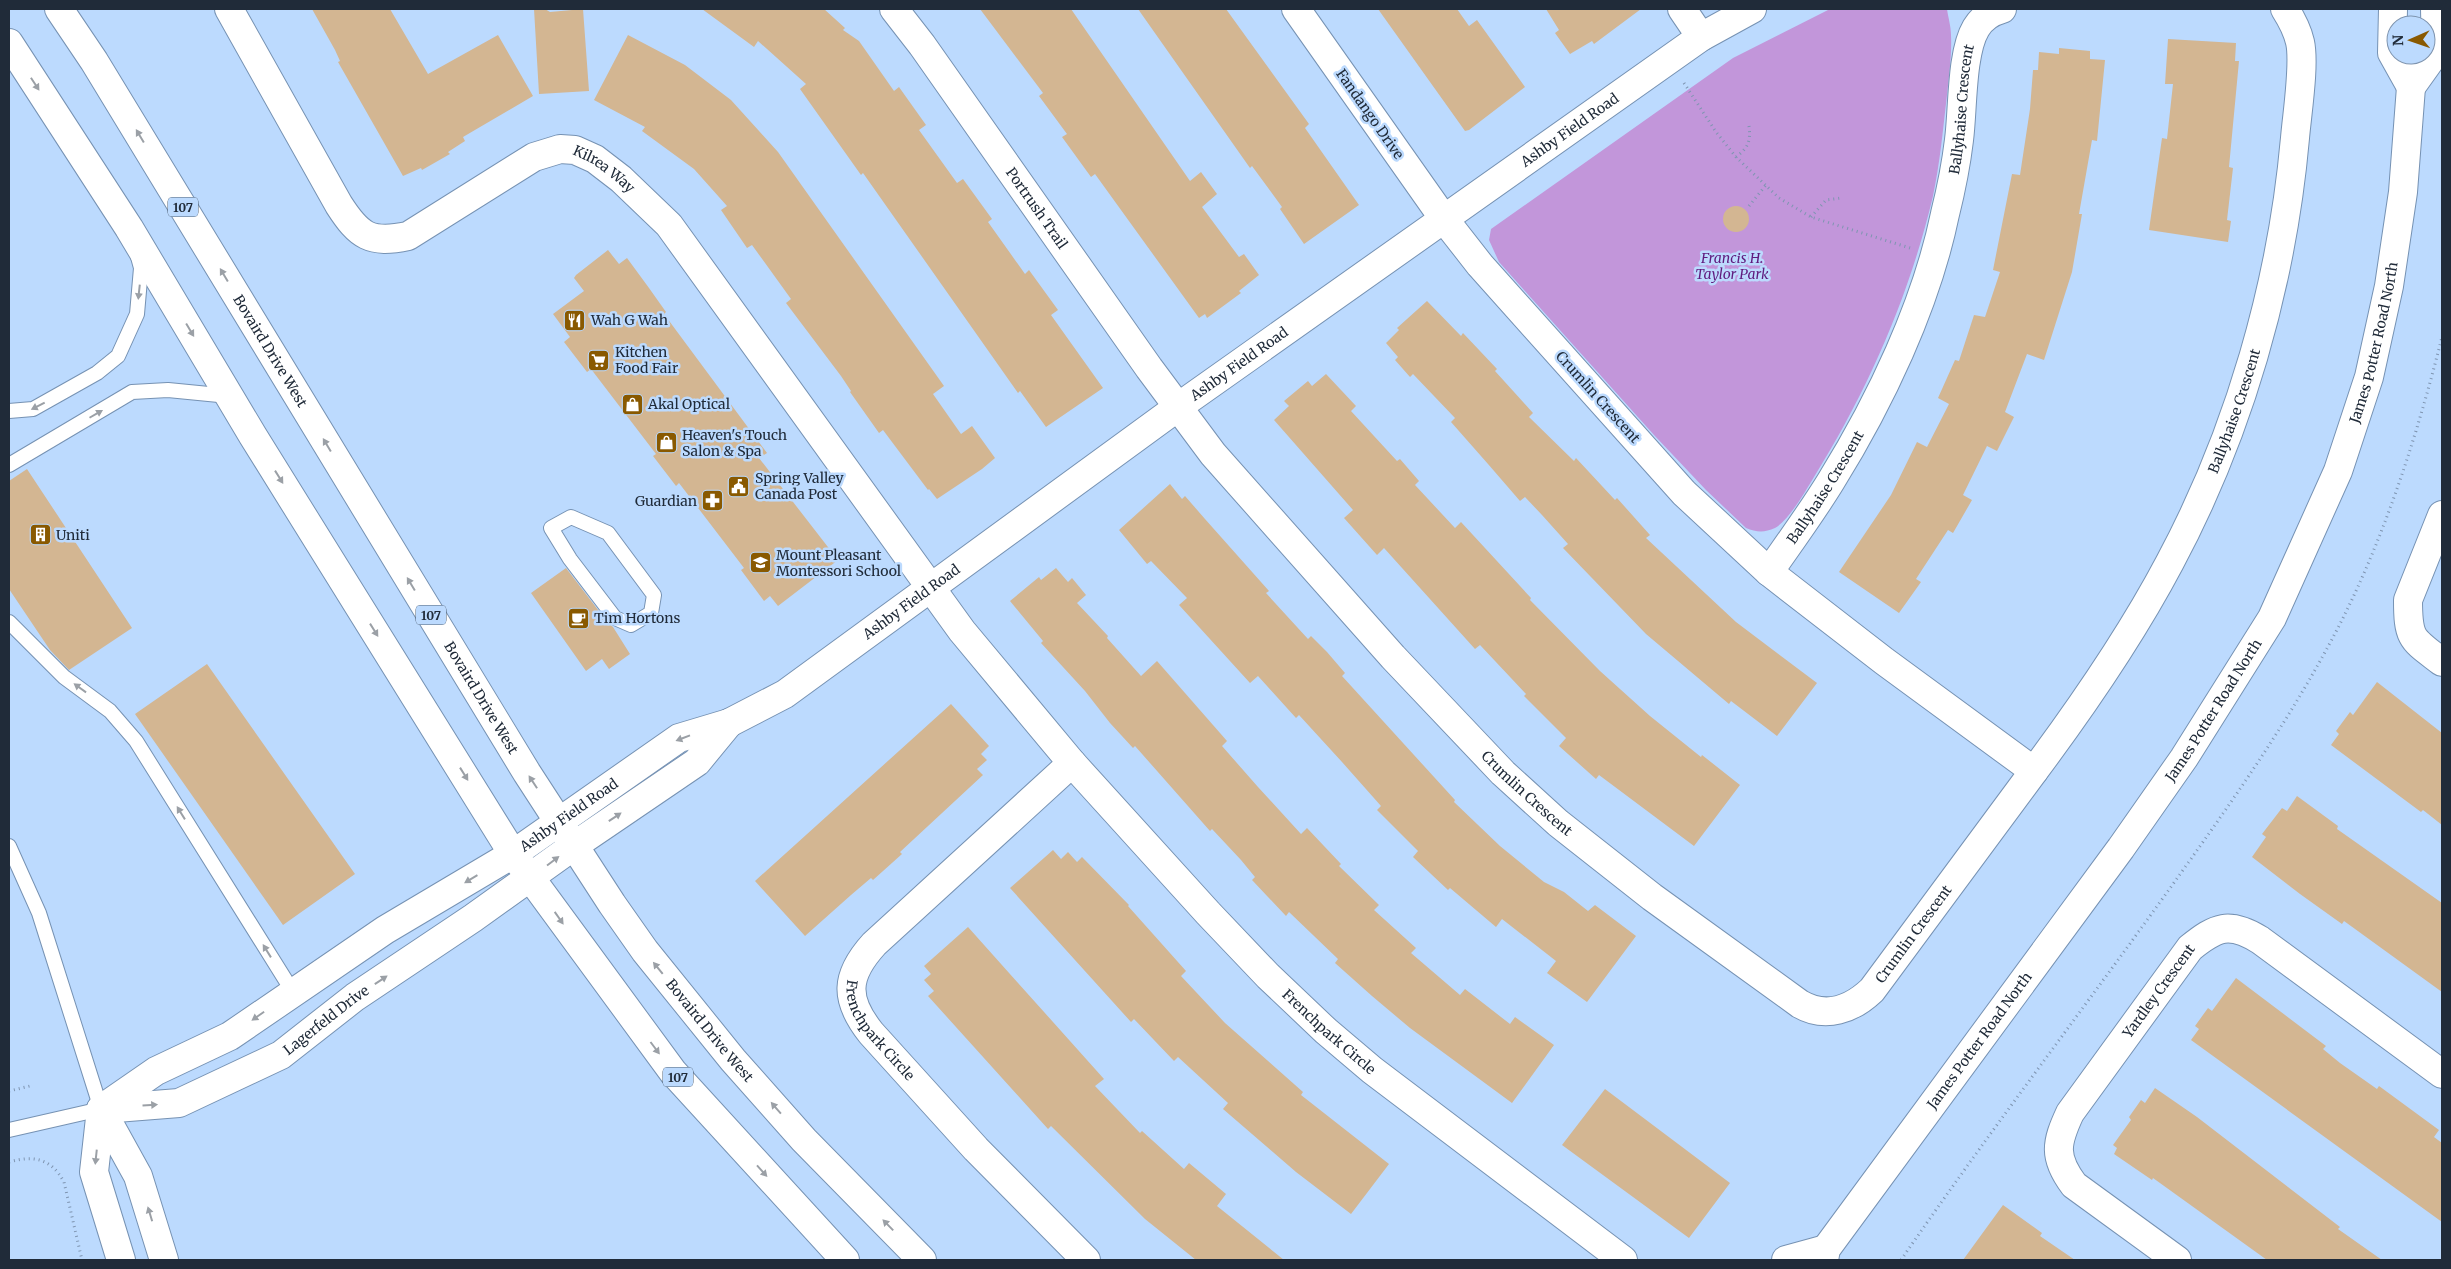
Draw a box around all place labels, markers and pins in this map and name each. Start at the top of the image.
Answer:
restaurant icon: Wah G Wah [563,308,587,332]
place label: Wah G Wah [590,311,668,329]
place label: Kitchen Food Fair [615,343,678,377]
supermarket icon: Kitchen Food Fair [587,348,611,372]
shop icon: Akal Optical [620,392,644,416]
place label: Akal Optical [647,395,731,413]
place label: Heaven's Touch Salon & Spa [682,426,787,460]
shop icon: Heaven's Touch Salon & Spa [654,431,678,455]
place label: Spring Valley Canada Post [755,469,845,503]
public building icon: Spring Valley Canada Post [727,474,751,498]
pharmacy icon: Guardian [701,489,725,513]
place label: Guardian [635,492,697,510]
building icon: Uniti [28,523,52,547]
place label: Uniti [56,526,90,544]
place label: Mount Pleasant Montessori School [776,546,902,580]
school or university icon: Mount Pleasant Montessori School [748,551,772,575]
cafe icon: Tim Hortons [566,606,590,630]
place label: Tim Hortons [594,609,681,627]

